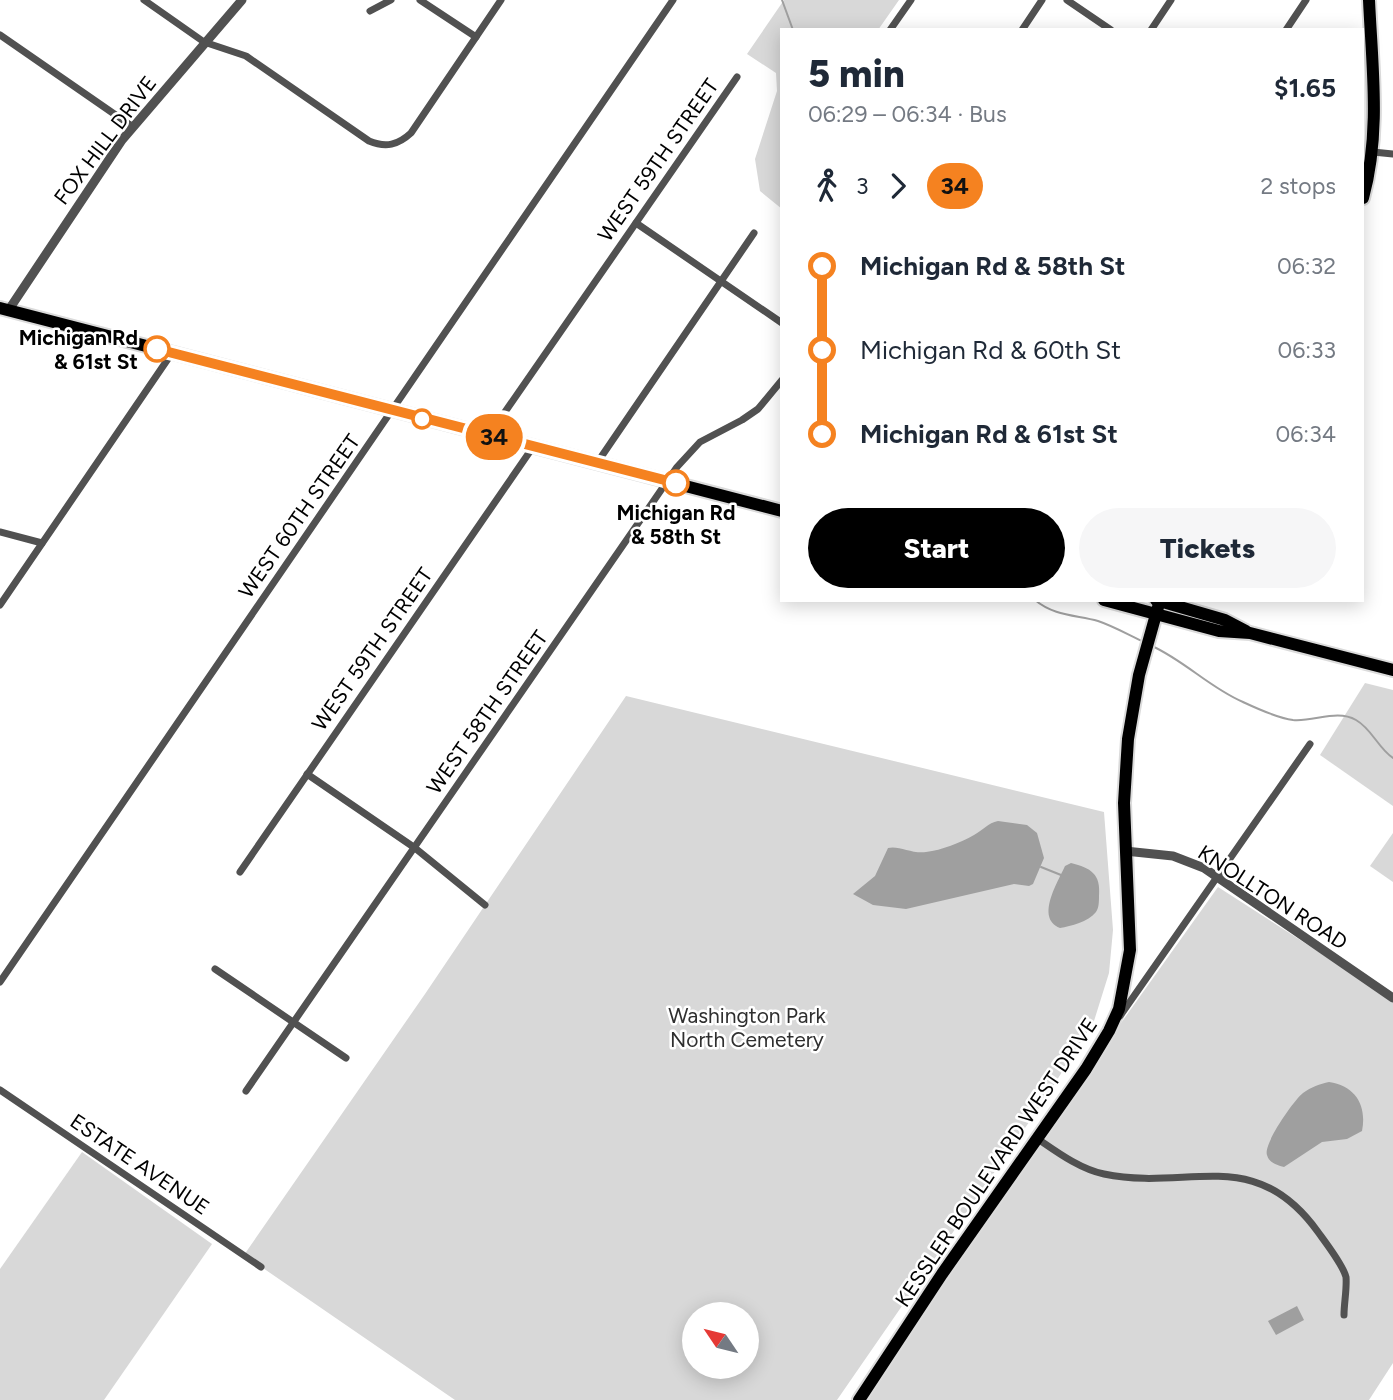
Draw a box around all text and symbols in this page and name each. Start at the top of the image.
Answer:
text: 5 min [808,51,905,97]
street label: FOX HILL DRIVE [49,71,161,209]
text: $1.65 [1274,72,1336,104]
street label: WEST 59TH STREET [592,74,724,246]
text: 06:29 – 06:34 · Bus [808,100,1007,128]
icon: walk [808,167,846,205]
icon: forward [879,167,917,205]
text: 34 [941,171,969,200]
text: 3 [856,172,869,200]
text: 2 stops [1260,172,1336,200]
text: Michigan Rd & 58th St [860,250,1126,282]
text: 06:32 [1277,252,1336,280]
place label: Michigan Rd & 61st St [19,325,138,374]
text: Michigan Rd & 60th St [860,334,1121,366]
marker: Michigan Rd & 61st St [144,336,170,362]
text: 06:33 [1277,336,1336,364]
unlabelled marker [412,409,432,429]
line badge: 34 [462,414,526,460]
text: Michigan Rd & 61st St [860,418,1118,450]
text: 06:34 [1276,420,1336,448]
text: 34 [480,422,508,451]
street label: WEST 60TH STREET [233,429,365,603]
marker: Michigan Rd & 58th St [663,470,689,496]
place label: Michigan Rd & 58th St [616,500,736,549]
button: Start [808,508,1065,588]
button: Tickets [1079,508,1336,588]
street label: WEST 59TH STREET [306,563,438,735]
street label: WEST 58TH STREET [421,625,553,799]
street label: KNOLLTON ROAD [1194,839,1352,955]
park label: Washington Park North Cemetery [668,1003,826,1052]
street label: KESSLER BOULEVARD WEST DRIVE [890,1013,1102,1311]
street label: ESTATE AVENUE [66,1108,214,1220]
north arrow [682,1302,760,1379]
map controls [682,1302,759,1379]

